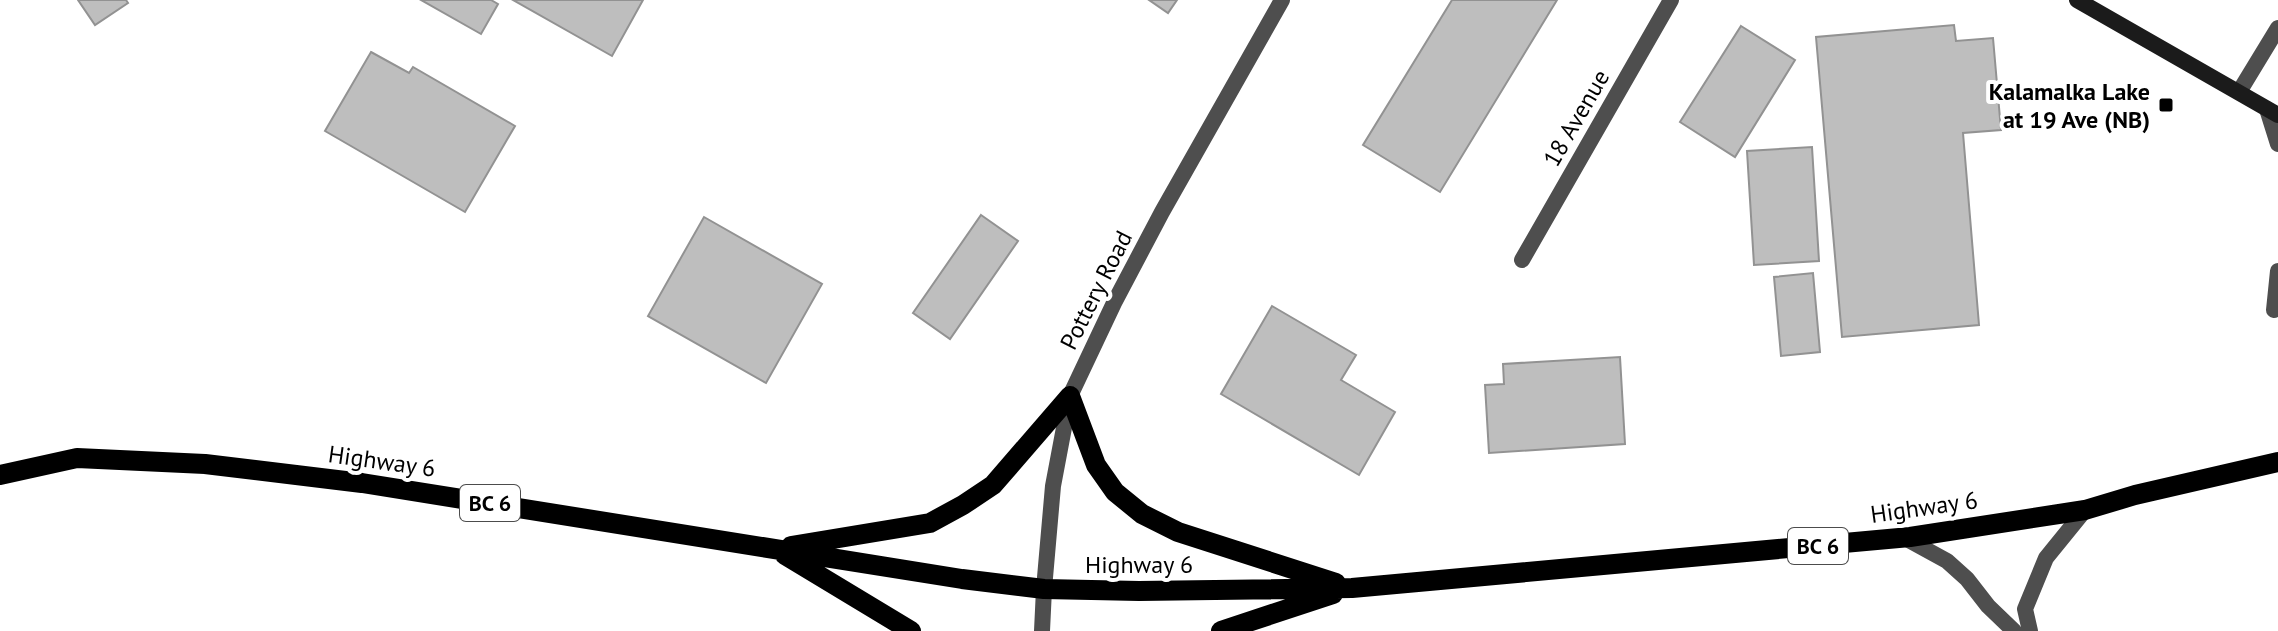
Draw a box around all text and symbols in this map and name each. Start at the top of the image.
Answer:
street label: 18 Avenue [1536,64,1616,172]
place label: Kalamalka Lake at 19 Ave (NB) [1989,76,2150,135]
marker: Kalamalka Lake at 19 Ave (NB) [2157,96,2175,114]
street label: Pottery Road [1053,225,1139,355]
street label: Highway 6 [326,438,438,484]
street label: Highway 6 [1868,484,1980,530]
road number: BC 6 [460,485,520,521]
road number: BC 6 [1788,528,1848,564]
street label: Highway 6 [1085,549,1193,580]

